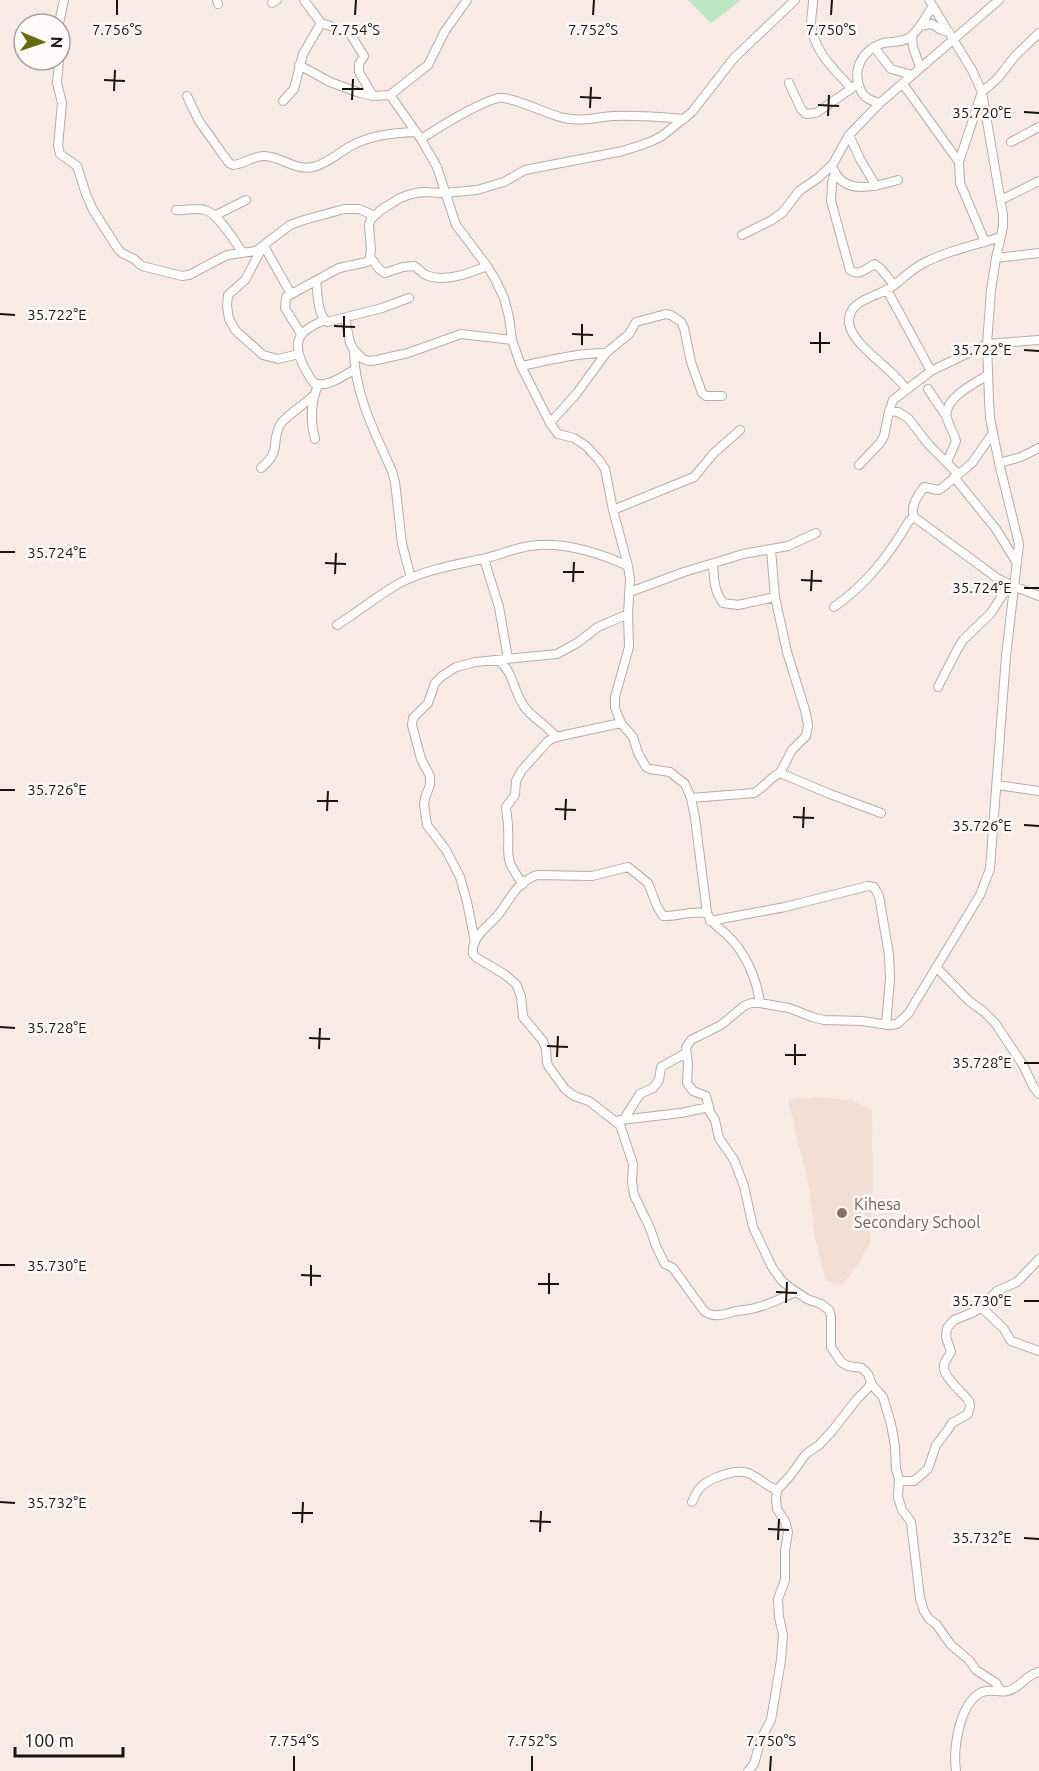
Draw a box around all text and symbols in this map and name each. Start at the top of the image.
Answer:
north arrow [12,12,72,72]
text: 7.756°S [92,21,142,38]
text: 7.754°S [330,21,380,38]
text: 7.752°S [568,21,618,38]
text: 7.750°S [806,21,856,38]
text: N [48,36,66,49]
text: 35.720°E [952,104,1012,121]
text: 35.722°E [27,306,87,323]
text: 35.722°E [952,341,1012,358]
text: 35.724°E [27,544,87,561]
text: 35.724°E [952,579,1012,596]
text: 35.726°E [27,781,87,798]
text: 35.726°E [952,817,1012,834]
text: 35.728°E [27,1019,87,1036]
text: 35.728°E [952,1054,1012,1071]
place label: Kihesa Secondary School [854,1195,980,1231]
marker: Kihesa Secondary School [835,1206,849,1220]
text: 35.730°E [27,1257,87,1274]
text: 35.730°E [952,1292,1012,1309]
text: 35.732°E [27,1494,87,1511]
text: 35.732°E [952,1529,1012,1546]
scale bar [15,1720,123,1758]
text: 100 m [24,1730,74,1750]
text: 7.754°S [269,1732,319,1749]
text: 7.752°S [507,1732,557,1749]
text: 7.750°S [746,1732,796,1749]

